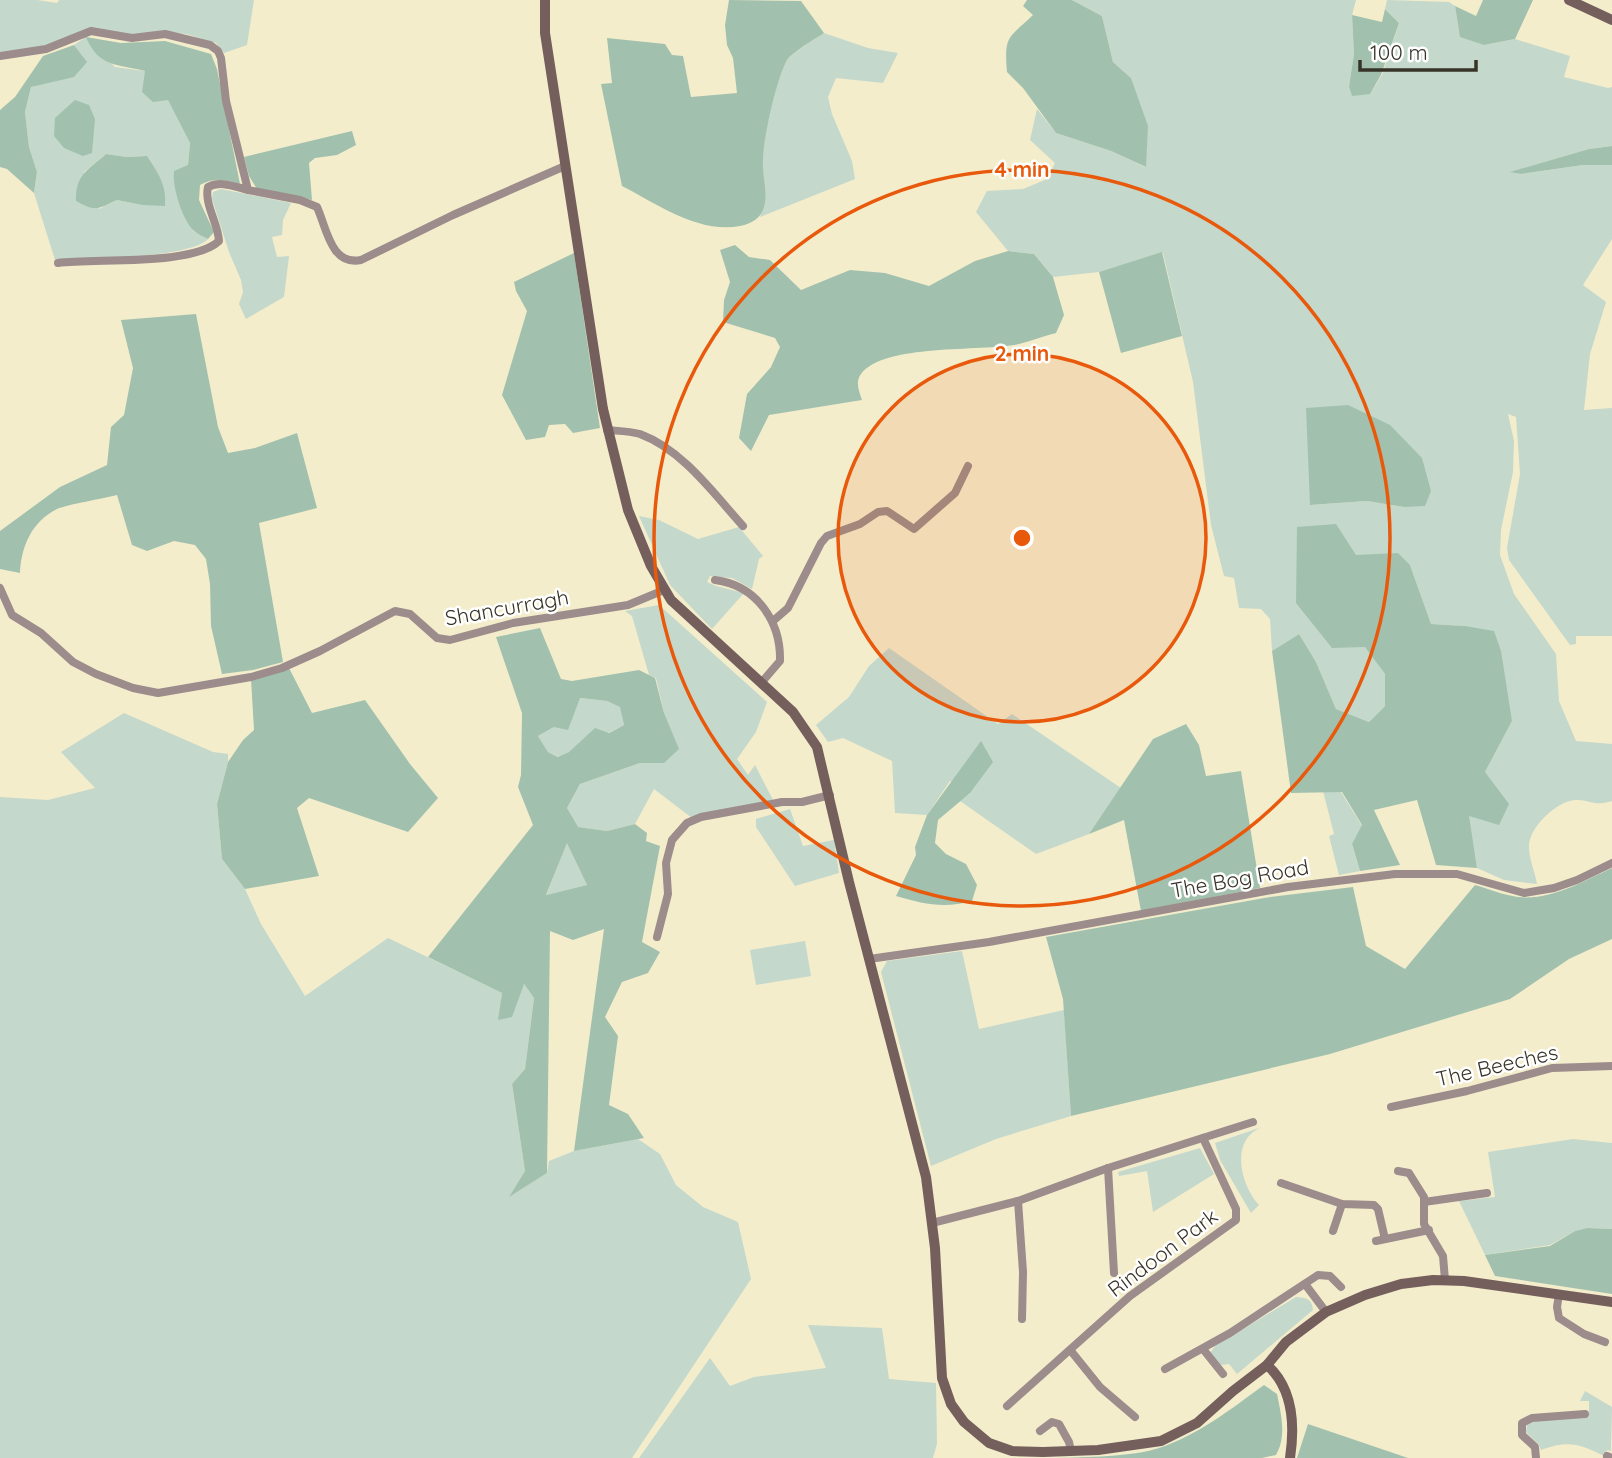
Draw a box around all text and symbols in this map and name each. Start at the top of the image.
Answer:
scale bar [1360,28,1476,72]
text: 100 m [1370,39,1428,65]
text: 4 min [994,156,1050,182]
text: 2 min [995,340,1049,366]
centre of rings [1010,526,1034,550]
street label: Shancurragh [443,583,571,631]
street label: The Bog Road [1169,853,1311,903]
street label: The Beeches [1433,1038,1560,1092]
street label: Rindoon Park [1102,1202,1223,1302]

